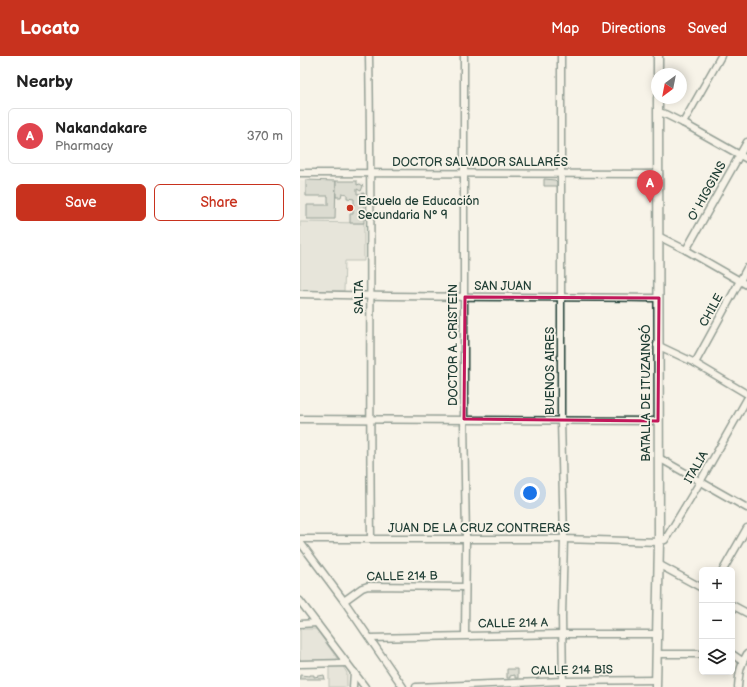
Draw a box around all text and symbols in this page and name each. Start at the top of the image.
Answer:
text: Locato [20,17,80,40]
text: Map [551,20,579,37]
text: Directions [601,20,666,37]
text: Saved [688,20,727,37]
north arrow [651,68,687,104]
text: Nearby [16,72,73,92]
text: Nakandakare [55,119,147,138]
text: A [26,128,34,144]
text: 370 m [247,128,283,144]
text: Pharmacy [55,138,113,154]
street label: DOCTOR SALVADOR SALLARÉS [392,154,568,170]
street label: O' HIGGINS [685,159,730,224]
pin: A [637,170,663,203]
button: Save [16,184,146,221]
button: Share [154,184,284,221]
place label: Escuela de Educación Secundaria N° 9 [358,194,480,223]
marker: Escuela de Educación Secundaria N° 9 [345,203,355,213]
street label: SALTA [352,279,367,314]
street label: SAN JUAN [474,279,532,294]
street label: DOCTOR A. CRISTEIN [446,284,461,406]
street label: CHILE [696,291,727,330]
street label: BATALLA DE ITUZAINGÓ [637,324,654,462]
street label: BUENOS AIRES [543,327,558,415]
street label: ITALIA [681,448,712,486]
your location [520,483,540,503]
street label: JUAN DE LA CRUZ CONTRERAS [388,521,570,536]
map controls [699,567,735,675]
button: + [699,567,735,603]
street label: CALLE 214 B [366,568,438,585]
button: − [699,603,735,639]
street label: CALLE 214 A [478,615,549,632]
button: layers [699,639,735,675]
street label: CALLE 214 BIS [531,662,613,679]

